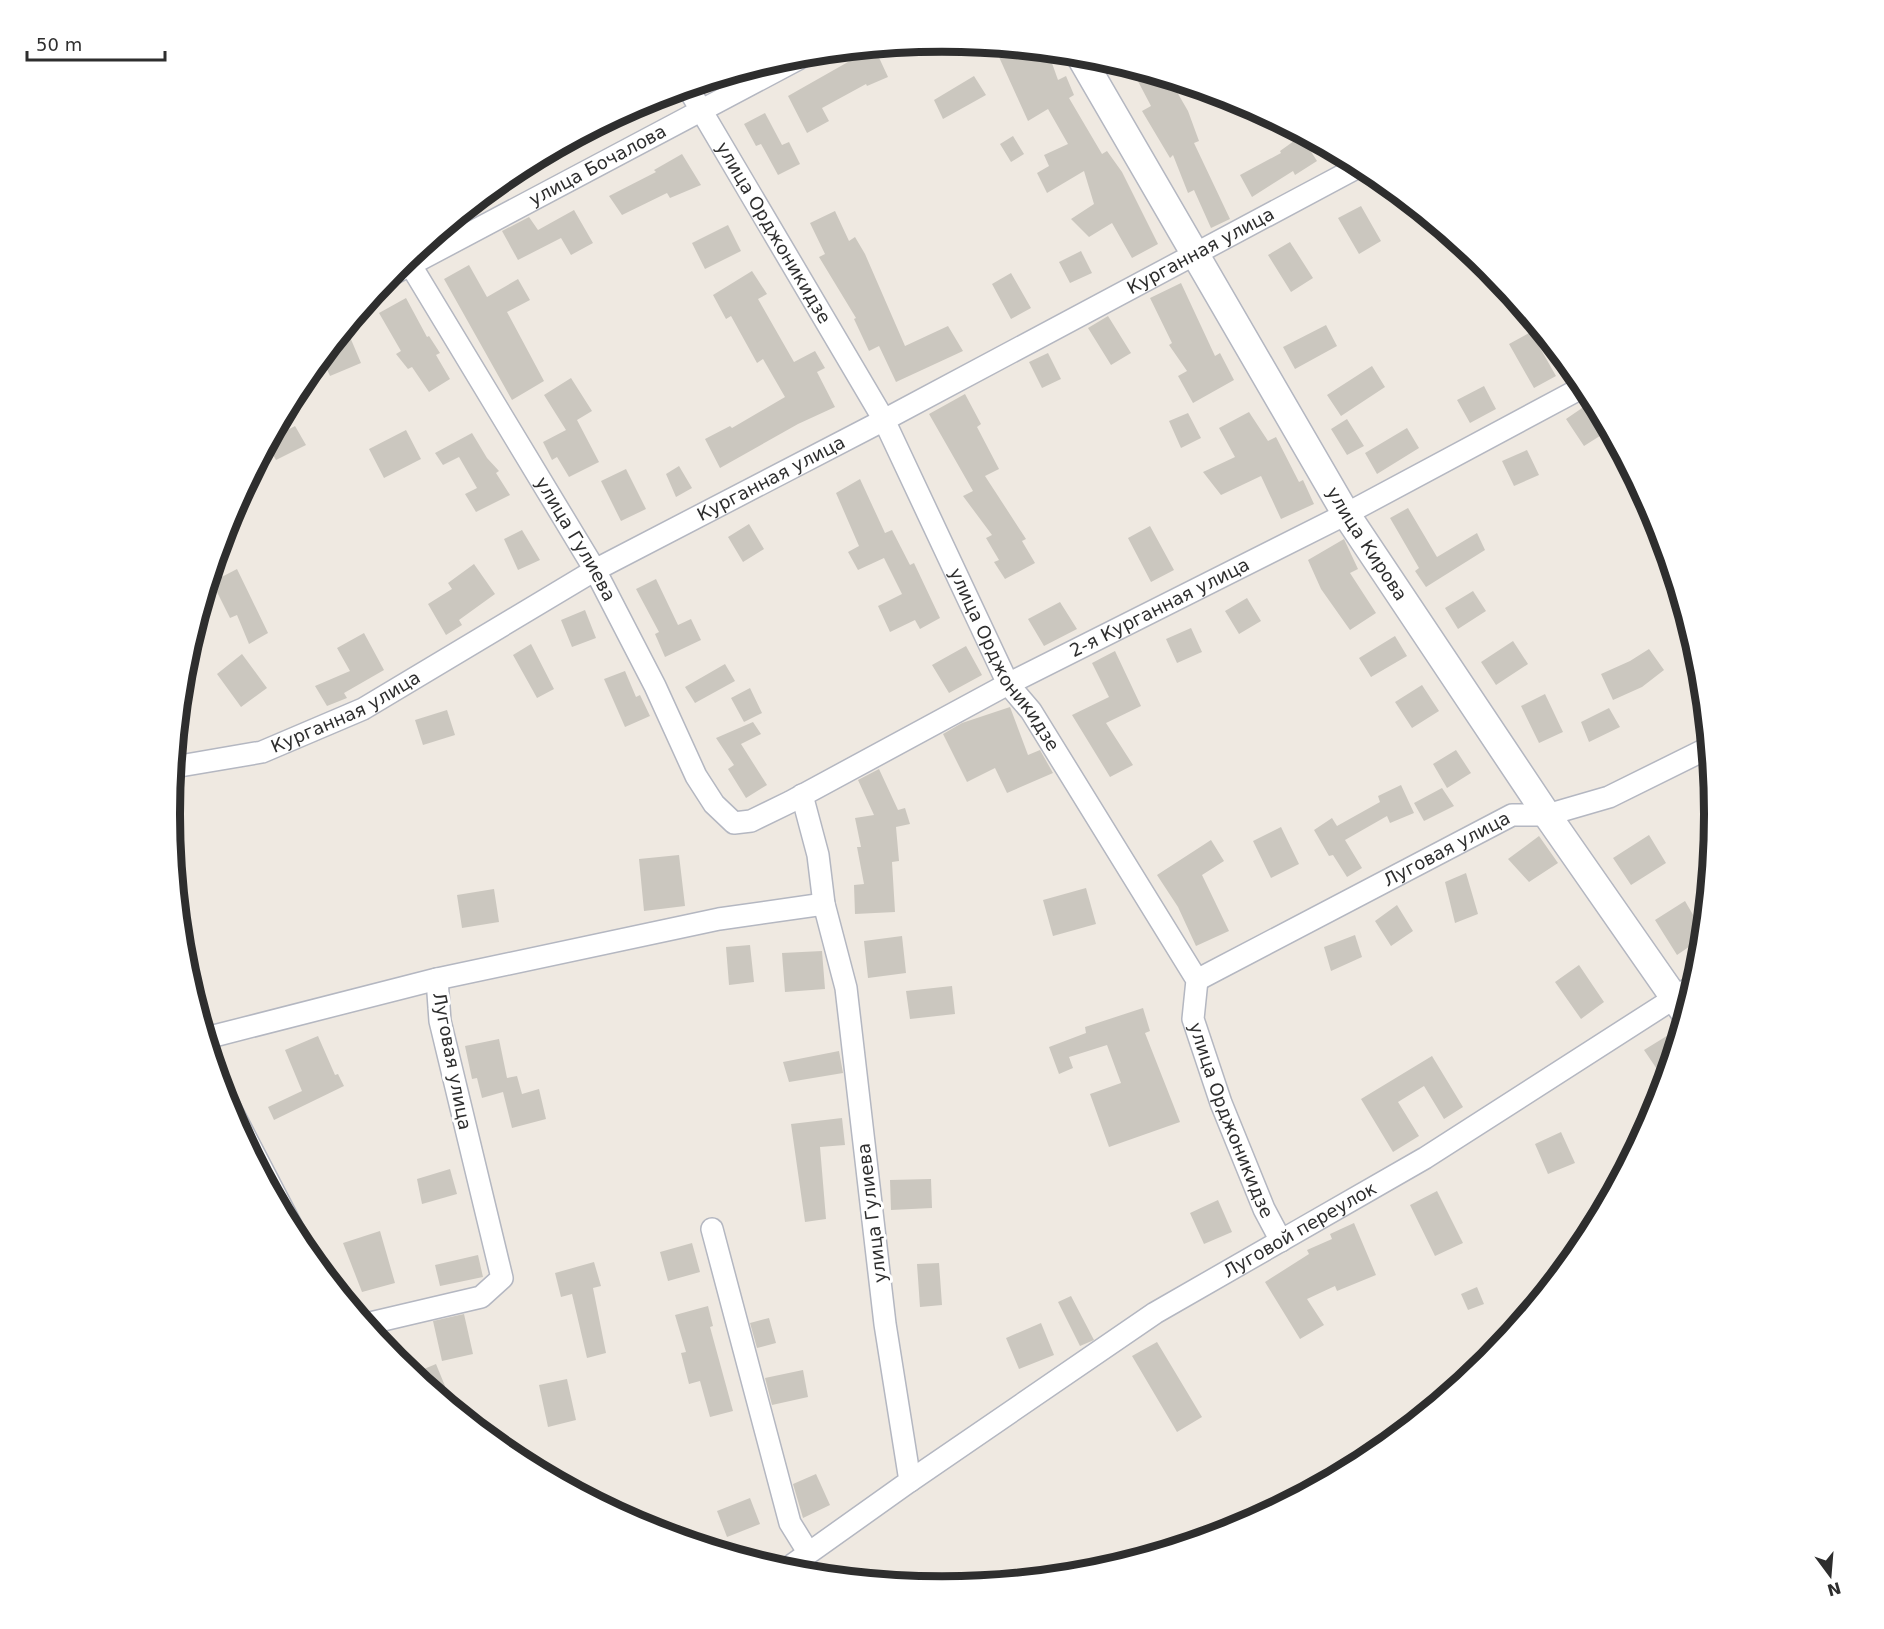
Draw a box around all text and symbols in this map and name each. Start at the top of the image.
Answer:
scale bar [27,24,165,62]
text: 50 m [36,34,82,55]
street label: улица Бочалова [525,120,670,210]
street label: улица Орджоникидзе [712,138,836,327]
street label: Курганная улица [1123,203,1278,298]
street label: Курганная улица [693,431,848,525]
street label: улица Гулиева [531,473,620,605]
street label: улица Кирова [1323,483,1412,604]
street label: 2-я Курганная улица [1066,553,1253,661]
street label: улица Орджоникидзе [945,564,1064,755]
street label: Курганная улица [268,666,424,757]
street label: Луговая улица [1380,807,1513,891]
street label: Луговая улица [429,990,476,1132]
street label: улица Орджоникидзе [1185,1020,1278,1221]
street label: улица Гулиева [853,1142,890,1284]
street label: Луговой переулок [1219,1177,1380,1282]
north arrow [1800,1545,1860,1605]
text: N [1825,1578,1843,1600]

